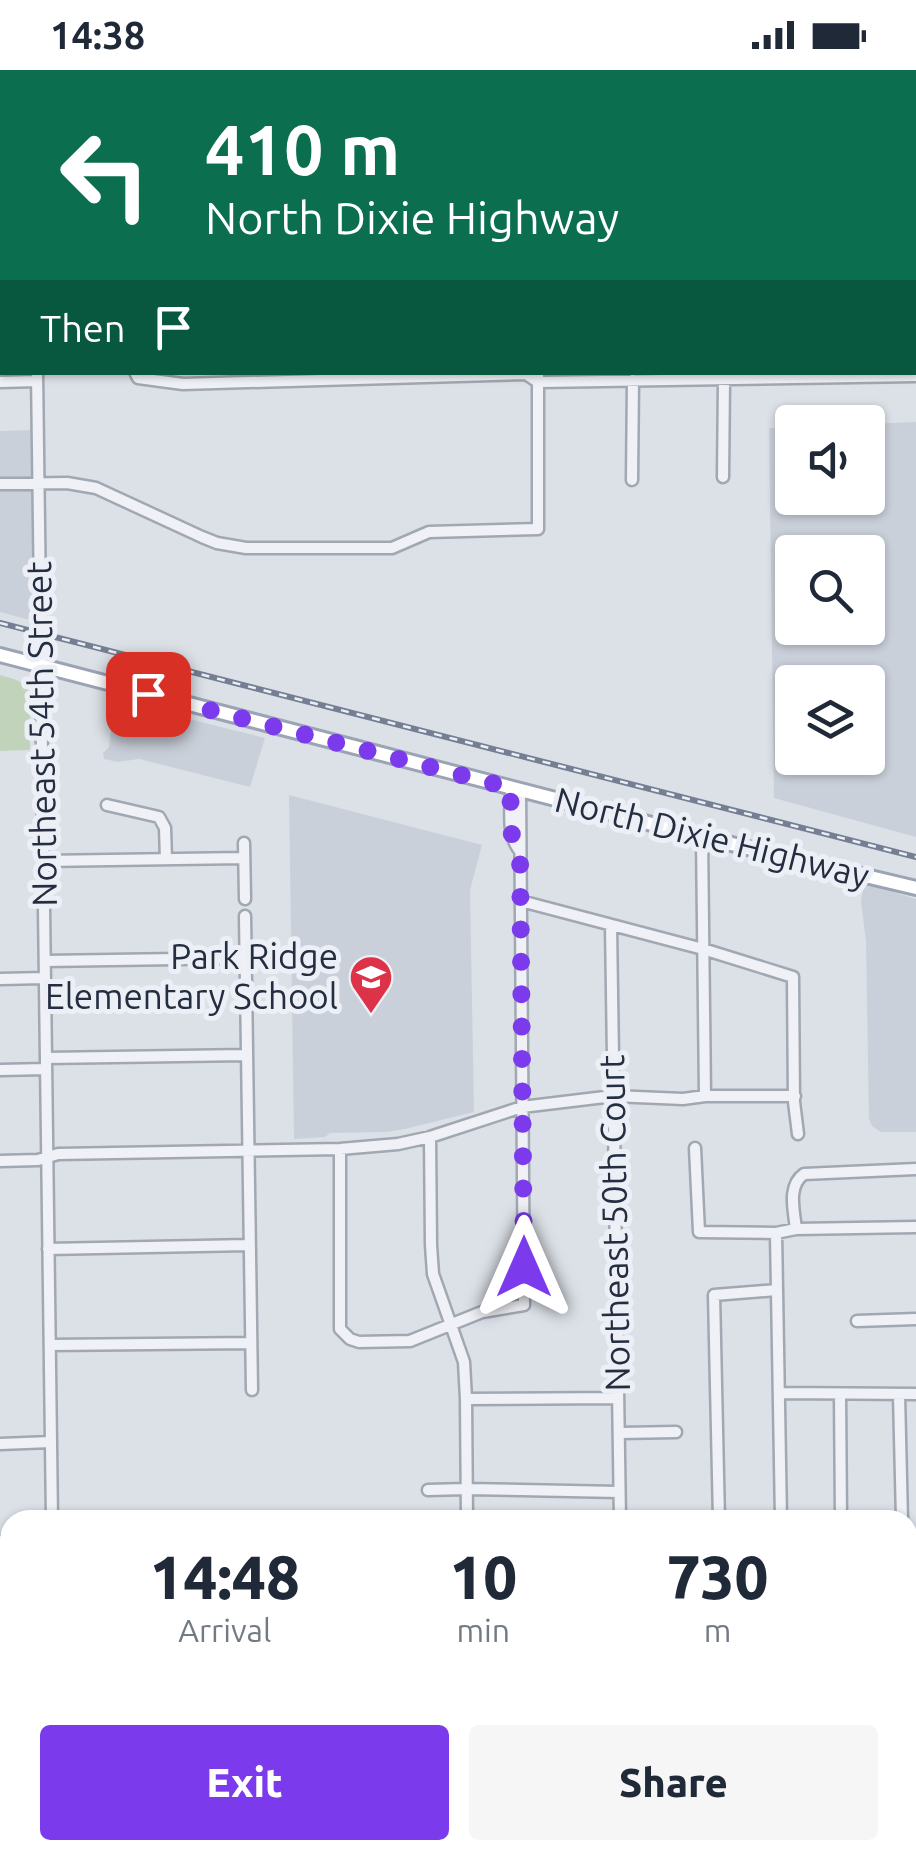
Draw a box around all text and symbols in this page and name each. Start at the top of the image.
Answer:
text: 14:38 [50,14,145,56]
icon: left [40,110,170,240]
text: 410 m [205,110,400,188]
text: North Dixie Highway [205,192,619,243]
icon: arrive [146,300,201,355]
text: Then [40,307,126,349]
map controls [775,405,885,775]
button: sound [775,405,885,515]
button: search [775,535,885,645]
street label: Northeast 54th Street [18,561,64,907]
pin [106,652,191,737]
button: layers [775,665,885,775]
icon: arrive [121,667,176,722]
street label: North Dixie Highway [551,779,873,895]
place label: Park Ridge Elementary School [45,936,338,1016]
school or university icon: Park Ridge Elementary School [348,954,394,1015]
street label: Northeast 50th Court [591,1054,637,1392]
position arrow [472,1215,576,1319]
text: 14:48 [150,1543,300,1610]
text: 10 [449,1543,517,1610]
text: 730 [667,1543,768,1610]
text: Arrival [178,1612,271,1648]
text: min [456,1612,510,1648]
text: m [704,1612,731,1648]
button: Exit [40,1725,449,1840]
button: Share [469,1725,878,1840]

